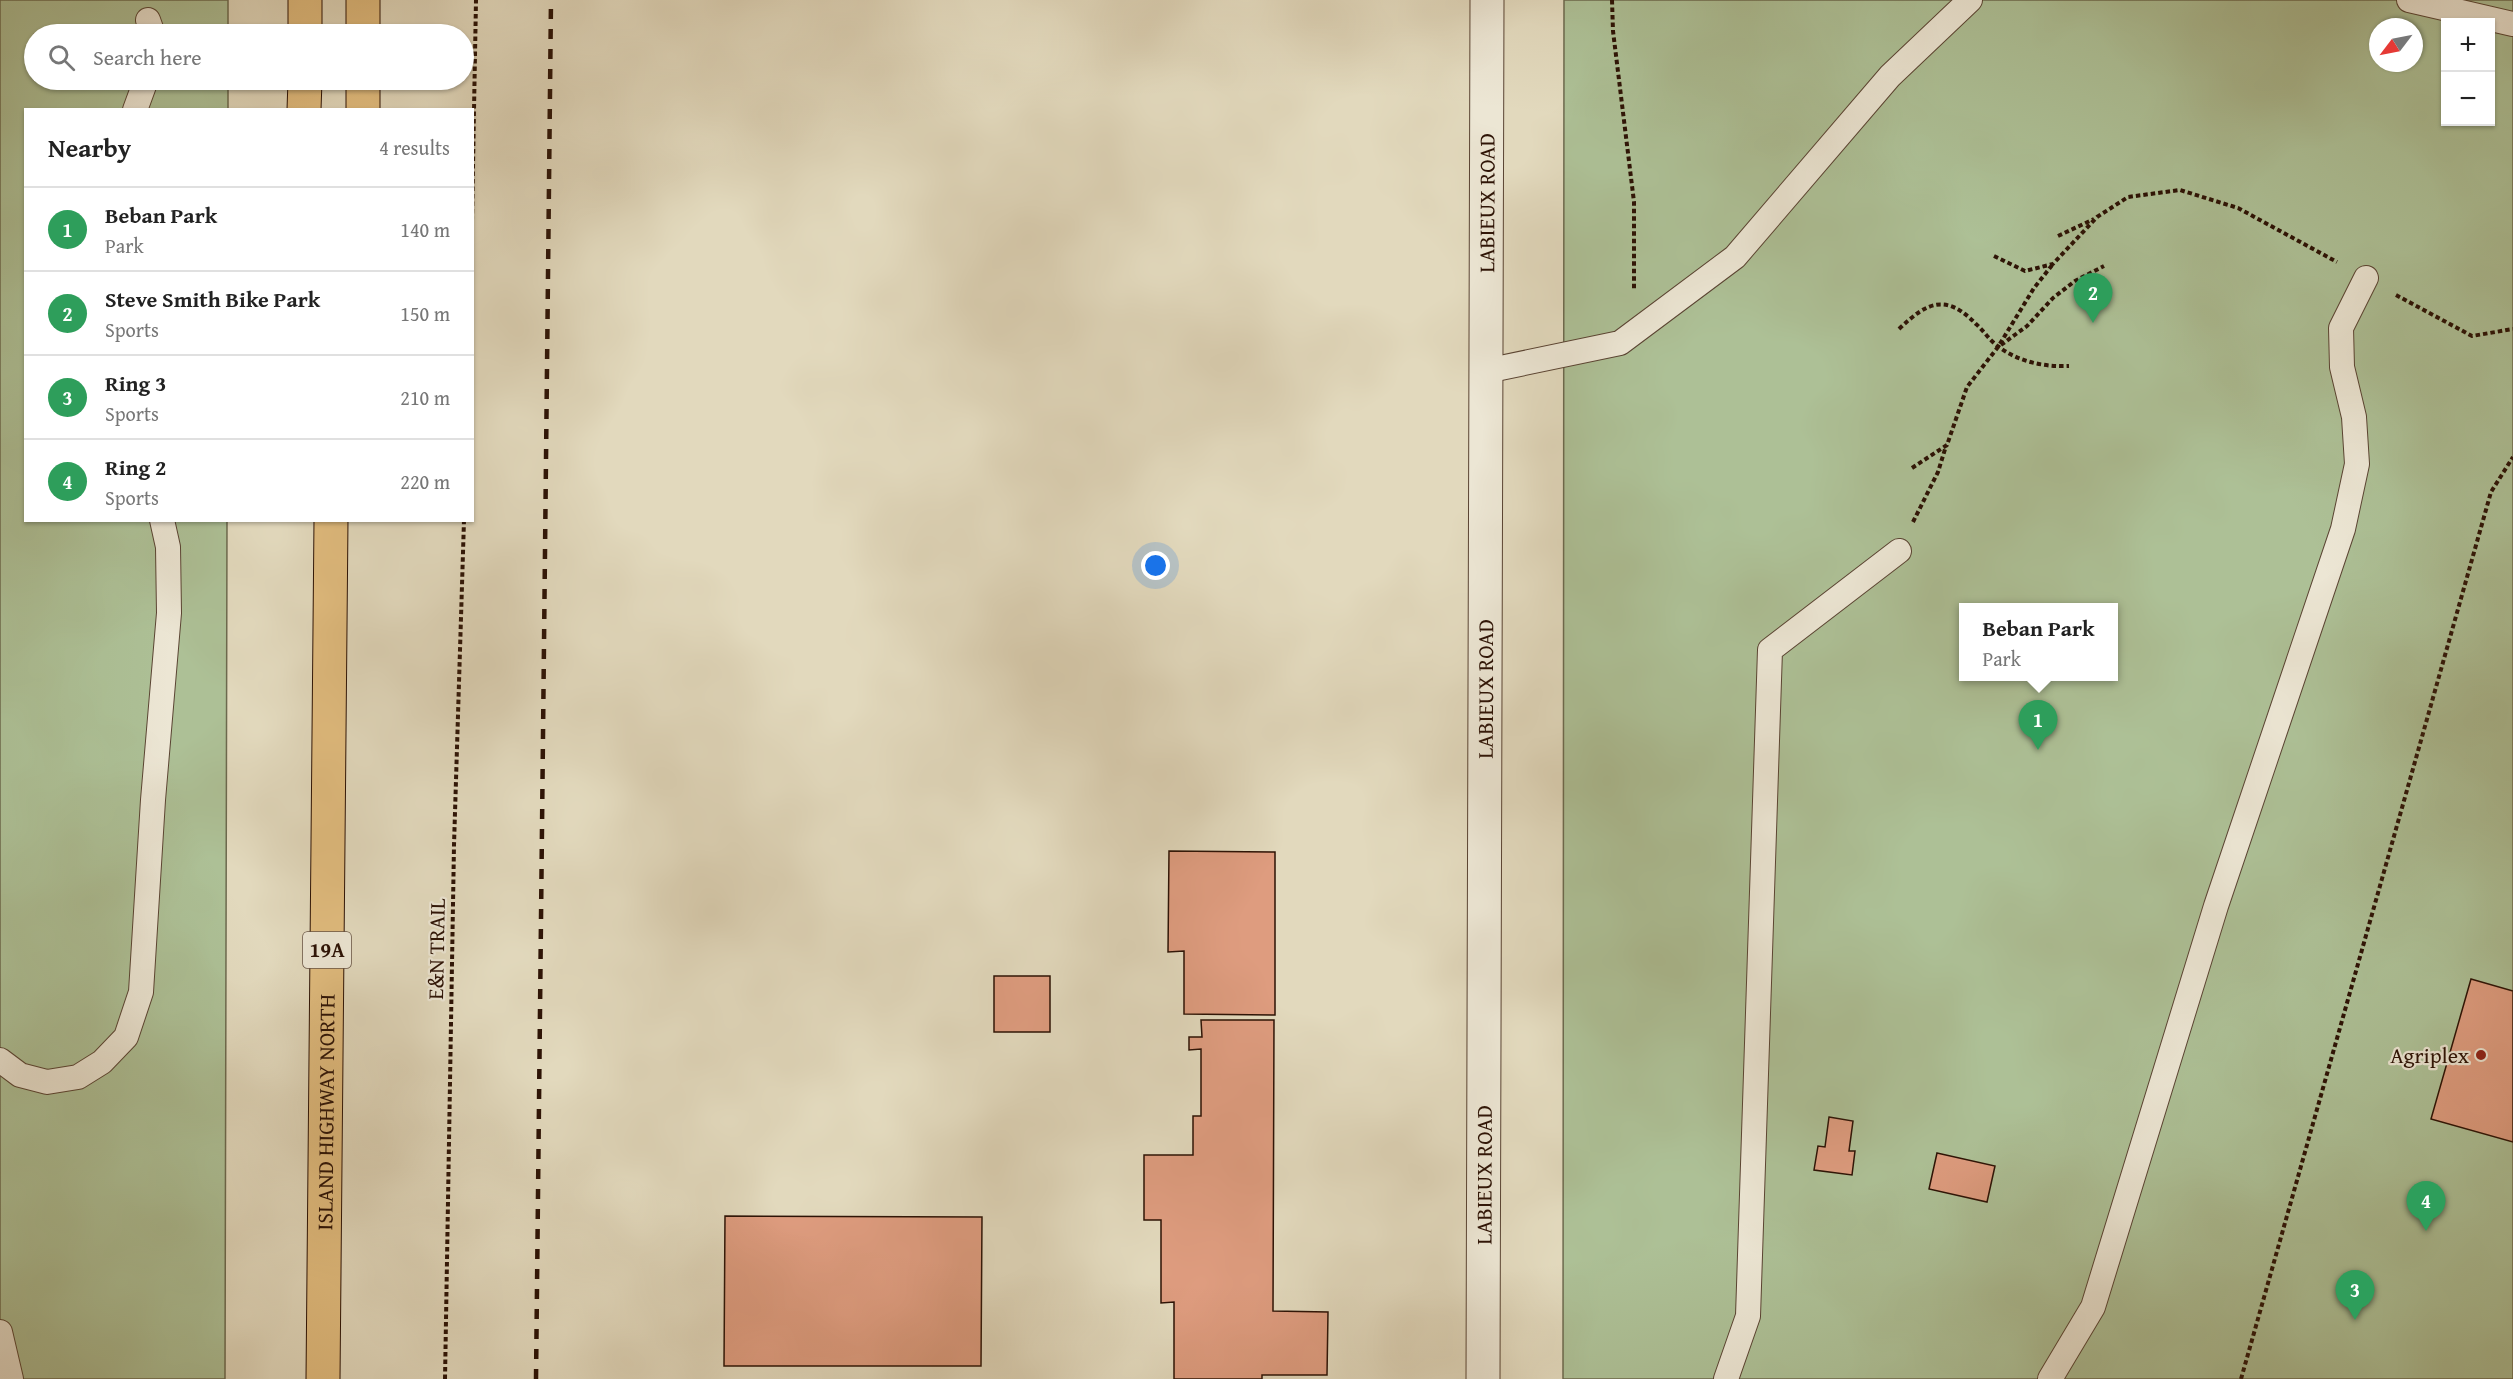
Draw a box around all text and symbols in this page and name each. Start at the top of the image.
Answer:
north arrow [2369,18,2423,72]
map controls [2441,18,2495,126]
button: + [2441,18,2495,72]
search box [24,24,474,90]
icon: search [45,41,78,74]
text: Search here [93,41,202,73]
button: − [2441,72,2495,126]
text: Nearby [48,128,131,167]
text: 4 results [379,133,450,162]
street label: LABIEUX ROAD [1470,133,1503,273]
text: Beban Park [105,199,217,231]
text: 1 [62,215,73,244]
text: 140 m [400,215,450,244]
text: Park [105,231,144,260]
pin: 2 [2074,274,2112,323]
text: Steve Smith Bike Park [105,283,320,315]
text: 2 [62,299,73,328]
text: 150 m [400,299,450,328]
text: Sports [105,315,159,344]
text: Ring 3 [105,367,166,399]
text: 3 [62,383,73,412]
text: 210 m [400,383,450,412]
text: Sports [105,399,159,428]
text: Ring 2 [105,451,166,483]
text: 4 [62,467,73,496]
text: 220 m [400,467,450,496]
text: Sports [105,483,159,512]
your location [1141,551,1170,580]
popup [1959,603,2118,681]
text: Beban Park [1982,612,2095,644]
street label: LABIEUX ROAD [1469,619,1501,759]
text: Park [1982,644,2021,673]
pin: 1 [2018,700,2058,750]
street label: E&N TRAIL [419,898,453,1000]
road number: 19A [303,932,351,968]
street label: ISLAND HIGHWAY NORTH [308,994,343,1230]
place label: Agriplex [2390,1039,2470,1071]
marker: Agriplex [2474,1048,2488,1062]
street label: LABIEUX ROAD [1467,1105,1500,1245]
pin: 4 [2406,1182,2446,1231]
pin: 3 [2336,1270,2374,1320]

